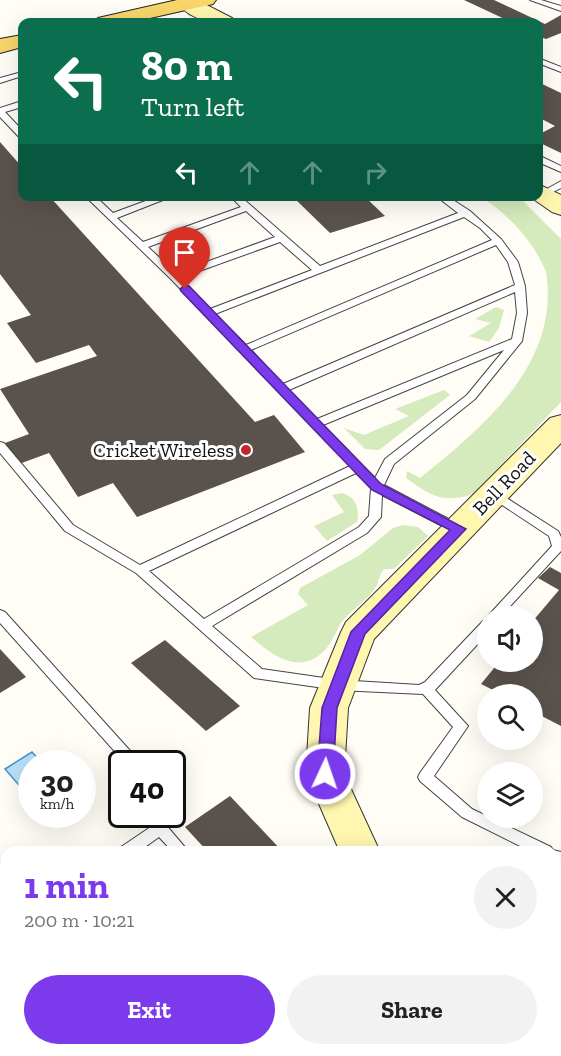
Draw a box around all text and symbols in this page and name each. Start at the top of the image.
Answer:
text: 80 m [141,40,232,91]
icon: left [42,42,120,120]
text: Turn left [141,91,244,123]
icon: left [170,156,203,189]
icon: ahead [233,156,266,189]
icon: ahead [296,156,329,189]
icon: right [359,156,392,189]
pin [159,227,210,289]
icon: arrive [168,236,201,269]
place label: Cricket Wireless [93,438,234,462]
marker: Cricket Wireless [239,443,253,457]
street label: Bell Road [468,446,540,520]
map controls [477,606,543,828]
button: sound [477,606,543,672]
button: search [477,684,543,750]
position arrow [293,742,357,806]
speed limit sign: 40 [108,750,186,828]
button: layers [477,762,543,828]
text: 30 [40,764,74,800]
text: km/h [40,795,74,813]
text: 1 min [24,864,109,907]
button: close [474,866,537,929]
text: 200 m · 10:21 [24,908,134,932]
button: Exit [24,975,275,1044]
button: Share [287,975,537,1044]

